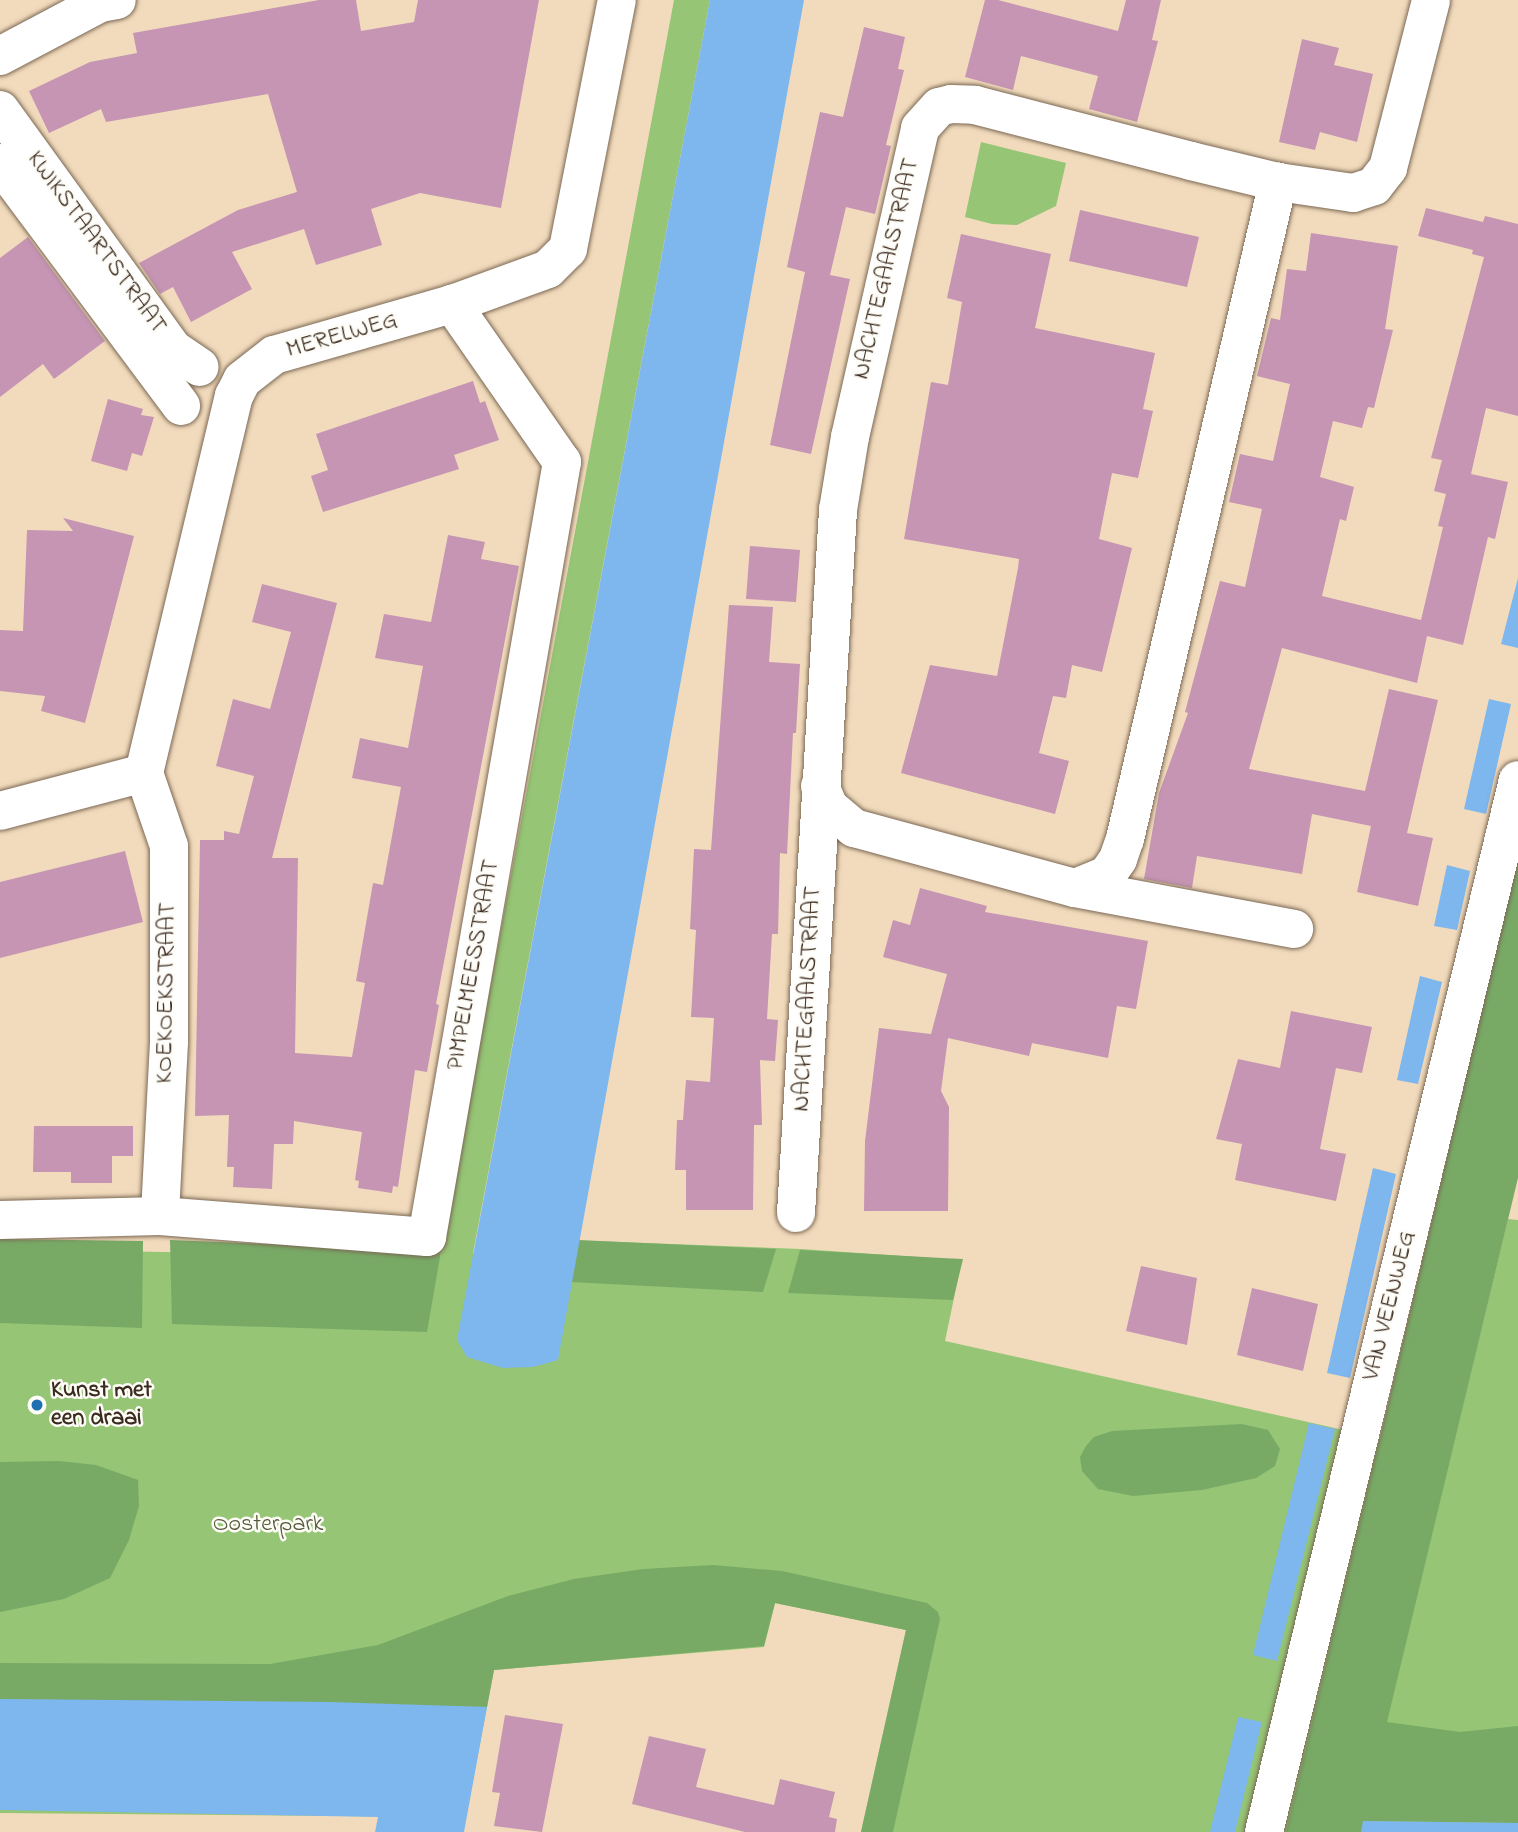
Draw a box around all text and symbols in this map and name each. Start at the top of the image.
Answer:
street label: KWIKSTAARTSTRAAT [20,146,172,340]
street label: NACHTEGAALSTRAAT [848,156,926,382]
street label: MERELWEG [283,306,401,366]
street label: PIMPELMEESSTRAAT [441,857,507,1073]
street label: NACHTEGAALSTRAAT [788,886,828,1112]
street label: KOEKOEKSTRAAT [151,902,183,1084]
street label: VAN VEENWEG [1358,1228,1422,1384]
place label: Kunst met een draai [51,1377,152,1433]
marker: Kunst met een draai [29,1397,45,1413]
park label: Oosterpark [213,1511,323,1539]

